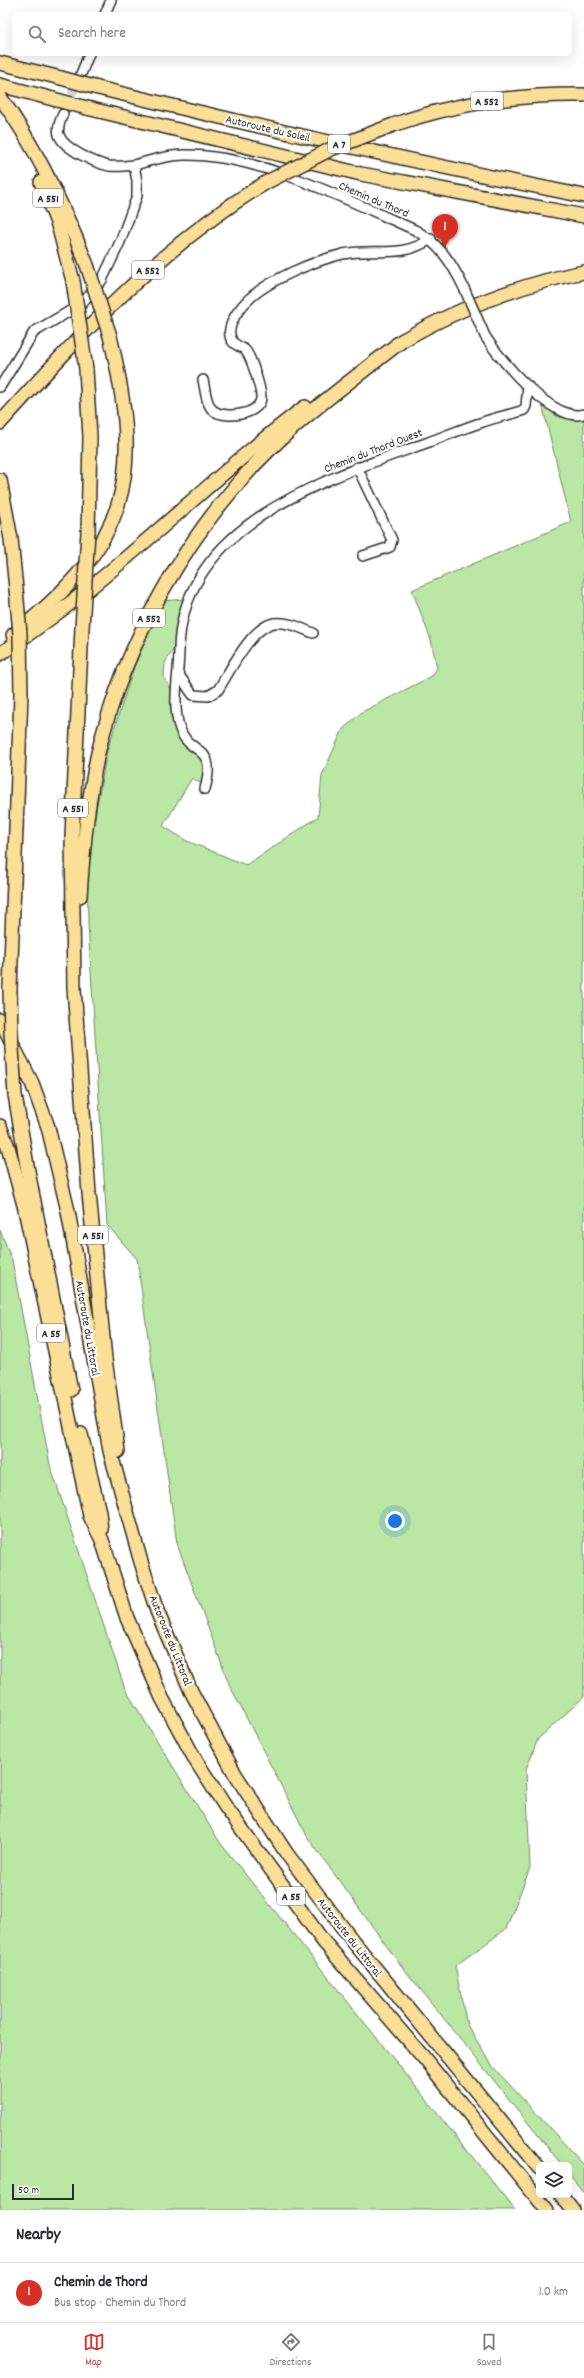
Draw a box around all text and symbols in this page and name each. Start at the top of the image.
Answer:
search box [12,12,572,56]
icon: search [26,23,48,45]
text: Search here [58,23,126,45]
road number: A 552 [471,92,503,110]
street label: Autoroute du Soleil [224,111,312,147]
road number: A 7 [328,135,350,153]
street label: Chemin du Thord [336,178,411,223]
road number: A 551 [33,189,63,207]
pin: 1 [432,214,458,247]
road number: A 552 [132,261,164,279]
street label: Chemin du Thord Ouest [322,425,426,478]
road number: A 552 [133,609,165,627]
road number: A 551 [58,799,88,817]
road number: A 551 [78,1226,108,1244]
street label: Autoroute du Littoral [70,1279,103,1377]
road number: A 55 [37,1324,65,1342]
your location [385,1511,405,1531]
street label: Autoroute du Littoral [144,1593,196,1689]
road number: A 55 [277,1887,305,1905]
street label: Autoroute du Littoral [312,1895,385,1981]
map controls [536,2162,572,2198]
button: layers [536,2162,572,2198]
scale bar [12,2182,74,2201]
text: 50 m [18,2183,39,2199]
text: Nearby [16,2224,60,2248]
text: Chemin de Thord [54,2272,148,2294]
text: 1 [28,2283,30,2302]
text: 1.0 km [539,2283,568,2302]
text: Bus stop · Chemin du Thord [54,2294,186,2313]
tab: Map [83,2331,105,2371]
tab: Directions [270,2331,312,2371]
tab: Saved [477,2331,501,2371]

